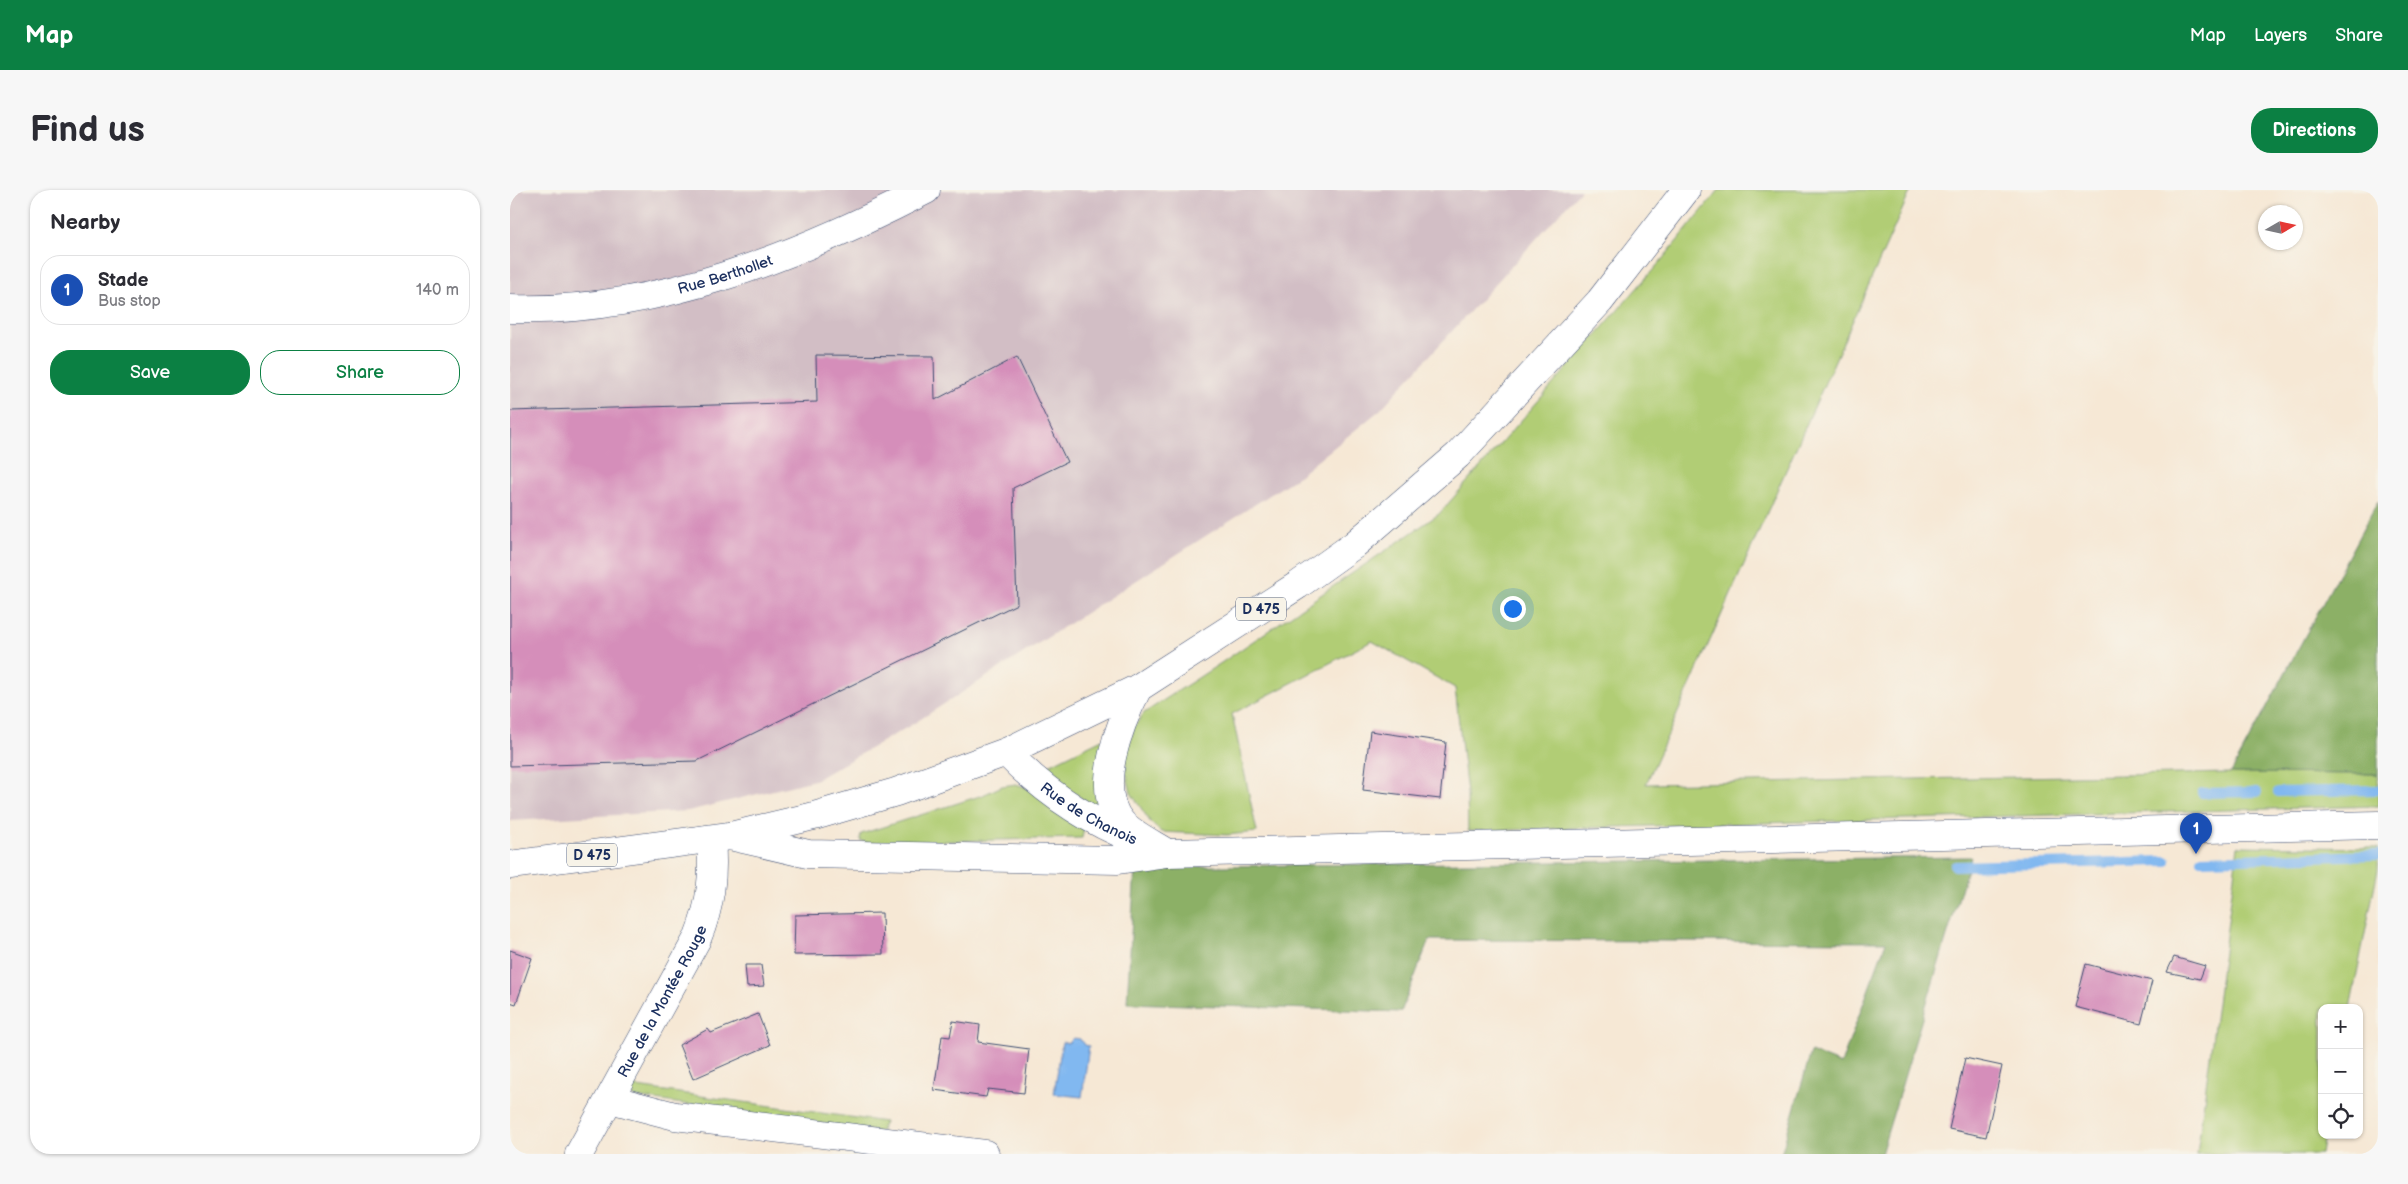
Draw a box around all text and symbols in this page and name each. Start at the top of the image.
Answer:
text: Map [25,21,73,50]
text: Map [2190,25,2226,46]
text: Layers [2254,25,2307,46]
text: Share [2335,25,2383,46]
button: Directions [2251,108,2378,153]
text: Find us [30,109,145,152]
north arrow [2258,205,2303,250]
text: Nearby [50,210,120,235]
street label: Rue Berthollet [676,251,776,298]
text: Stade [98,269,149,292]
text: 1 [64,281,70,300]
text: 140 m [416,281,459,300]
text: Bus stop [98,292,161,311]
button: Save [50,350,250,395]
button: Share [260,350,460,395]
your location [1500,596,1526,622]
road number: D 475 [1236,598,1286,620]
street label: Rue de Chanois [1037,778,1140,849]
pin: 1 [2180,813,2212,854]
road number: D 475 [567,844,617,866]
street label: Rue de la Montée Rouge [613,923,711,1081]
map controls [2318,1004,2363,1139]
button: + [2318,1004,2363,1049]
button: − [2318,1049,2363,1094]
button: locate [2318,1094,2363,1139]

